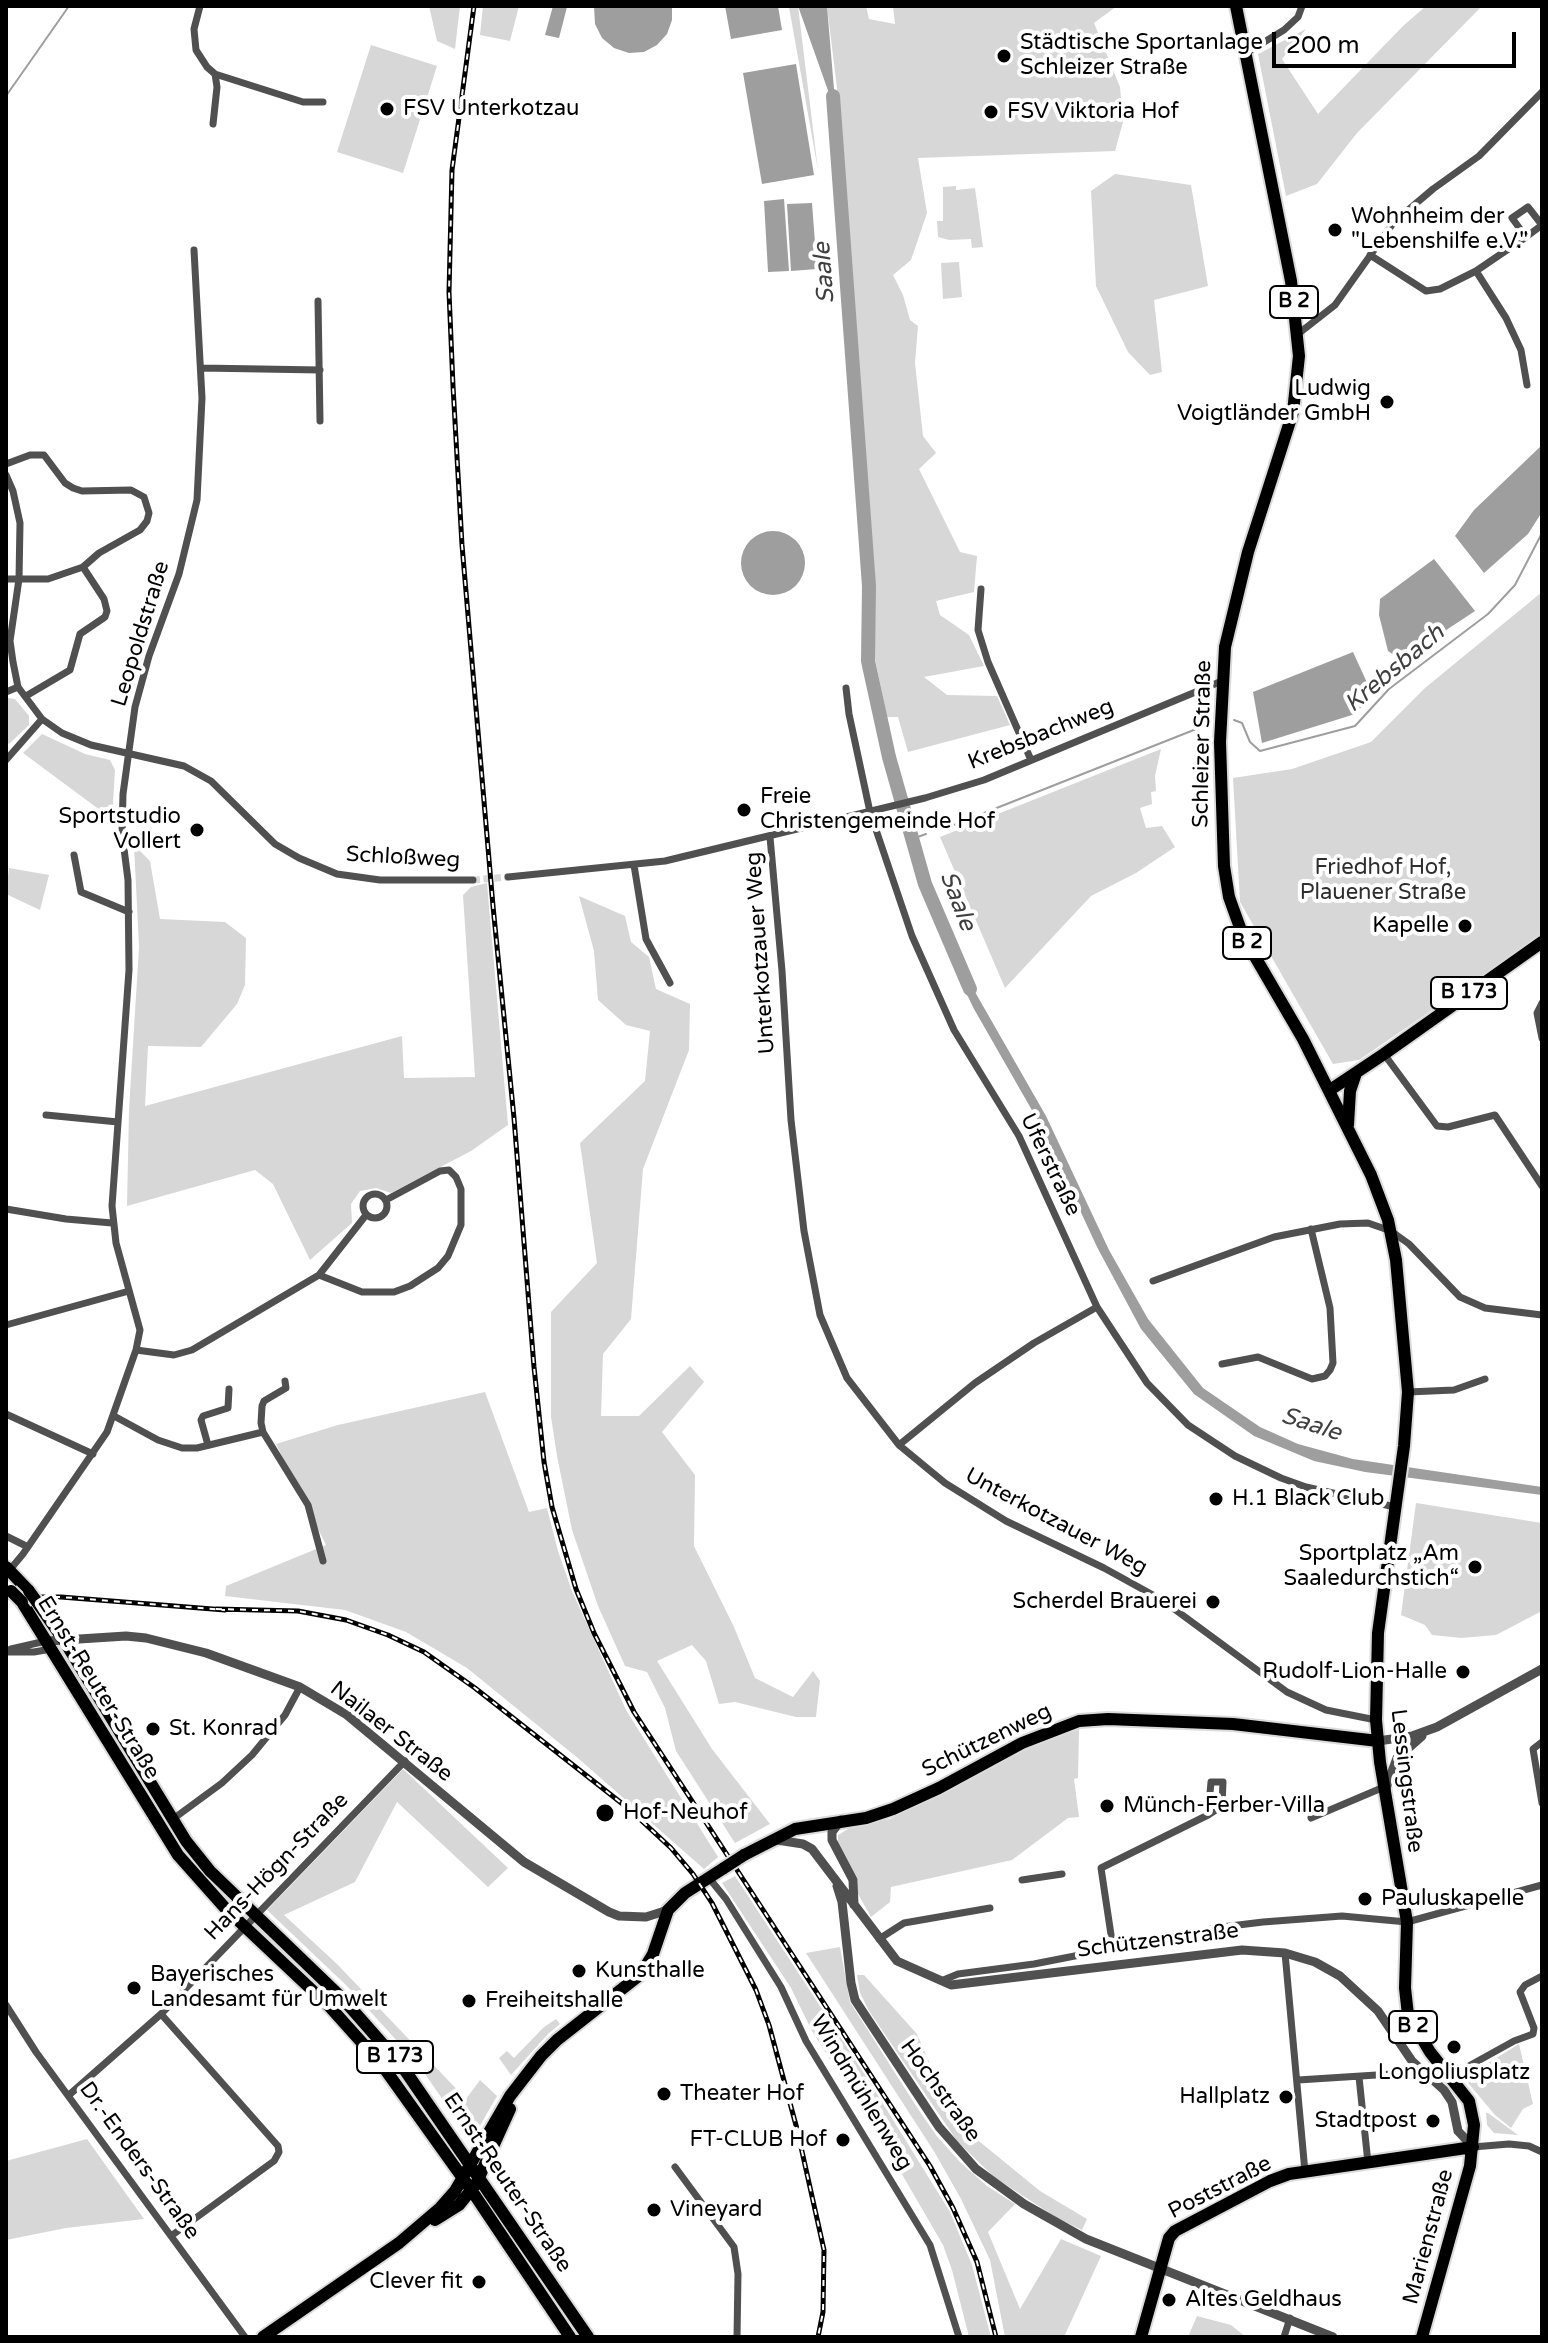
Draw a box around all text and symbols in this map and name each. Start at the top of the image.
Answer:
scale bar [1276,16,1520,66]
place label: Städtische Sportanlage Schleizer Straße [1020,30,1263,82]
text: 200 m [1286,31,1360,60]
marker: Städtische Sportanlage Schleizer Straße [995,47,1013,65]
place label: FSV Unterkotzau [403,96,579,122]
place label: FSV Viktoria Hof [1007,99,1179,125]
marker: FSV Unterkotzau [378,100,396,118]
marker: FSV Viktoria Hof [982,103,1000,121]
place label: Wohnheim der "Lebenshilfe e.V." [1351,204,1528,256]
marker: Wohnheim der "Lebenshilfe e.V." [1326,221,1344,239]
water label: Saale [808,241,842,305]
road number: B 2 [1270,286,1318,318]
place label: Ludwig Voigtländer GmbH [1177,376,1371,428]
marker: Ludwig Voigtländer GmbH [1378,393,1396,411]
street label: Leopoldstraße [106,558,176,710]
water label: Krebsbach [1339,619,1451,719]
street label: Schleizer Straße [1188,660,1218,828]
street label: Krebsbachweg [964,694,1118,776]
place label: Freie Christengemeinde Hof [760,784,995,836]
marker: Freie Christengemeinde Hof [735,801,753,819]
place label: Sportstudio Vollert [59,804,181,856]
marker: Sportstudio Vollert [188,821,206,839]
street label: Schloßweg [345,842,461,874]
street label: Unterkotzauer Weg [741,851,781,1055]
park label: Friedhof Hof, Plauener Straße [1300,855,1466,906]
water label: Saale [933,867,981,935]
place label: Kapelle [1372,913,1449,939]
marker: Kapelle [1456,917,1474,935]
road number: B 2 [1223,927,1271,959]
road number: B 173 [1431,977,1507,1009]
street label: Uferstraße [1014,1109,1086,1221]
water label: Saale [1277,1402,1345,1448]
street label: Unterkotzauer Weg [960,1463,1152,1581]
place label: H.1 Black Club [1232,1486,1384,1512]
marker: H.1 Black Club [1207,1490,1225,1508]
place label: Sportplatz „Am Saaledurchstich“ [1283,1541,1459,1592]
marker: Sportplatz „Am Saaledurchstich“ [1466,1558,1484,1576]
place label: Scherdel Brauerei [1013,1589,1197,1615]
street label: Ernst-Reuter-Straße [31,1592,165,1784]
marker: Scherdel Brauerei [1204,1593,1222,1611]
place label: Rudolf-Lion-Halle [1262,1659,1447,1685]
marker: Rudolf-Lion-Halle [1454,1663,1472,1681]
street label: Nailaer Straße [325,1676,457,1788]
street label: Schützenweg [918,1698,1056,1784]
street label: Lessingstraße [1384,1708,1428,1854]
place label: St. Konrad [169,1716,278,1742]
marker: St. Konrad [144,1720,162,1738]
street label: Hans-Högn-Straße [200,1788,354,1946]
place label: Münch-Ferber-Villa [1123,1793,1325,1819]
marker: Münch-Ferber-Villa [1098,1797,1116,1815]
place label: Hof-Neuhof [623,1800,748,1826]
marker: Hof-Neuhof [594,1802,616,1824]
place label: Pauluskapelle [1381,1886,1524,1912]
marker: Pauluskapelle [1356,1890,1374,1908]
street label: Schützenstraße [1076,1918,1240,1964]
place label: Kunsthalle [595,1958,705,1984]
place label: Bayerisches Landesamt für Umwelt [150,1962,388,2014]
marker: Kunsthalle [570,1962,588,1980]
marker: Bayerisches Landesamt für Umwelt [125,1979,143,1997]
place label: Freiheitshalle [485,1988,623,2014]
marker: Freiheitshalle [460,1992,478,2010]
street label: Windmühlenweg [804,2011,918,2175]
road number: B 2 [1389,2011,1437,2043]
street label: Hochstraße [894,2035,986,2147]
marker: Longoliusplatz [1445,2038,1463,2056]
road number: B 173 [357,2041,433,2073]
place label: Longoliusplatz [1378,2060,1530,2086]
street label: Dr.-Enders-Straße [73,2077,205,2245]
place label: Theater Hof [680,2081,804,2107]
place label: Hallplatz [1179,2084,1270,2110]
marker: Theater Hof [655,2085,673,2103]
street label: Ernst-Reuter-Straße [437,2088,577,2278]
marker: Hallplatz [1277,2088,1295,2106]
place label: Stadtpost [1315,2108,1417,2134]
marker: Stadtpost [1424,2112,1442,2130]
place label: FT-CLUB Hof [690,2127,827,2153]
marker: FT-CLUB Hof [834,2131,852,2149]
street label: Poststraße [1164,2151,1276,2225]
street label: Marienstraße [1398,2167,1460,2307]
place label: Vineyard [670,2197,762,2223]
marker: Vineyard [645,2201,663,2219]
place label: Clever fit [369,2269,463,2295]
marker: Clever fit [470,2273,488,2291]
place label: Altes Geldhaus [1185,2287,1342,2313]
marker: Altes Geldhaus [1160,2291,1178,2309]

